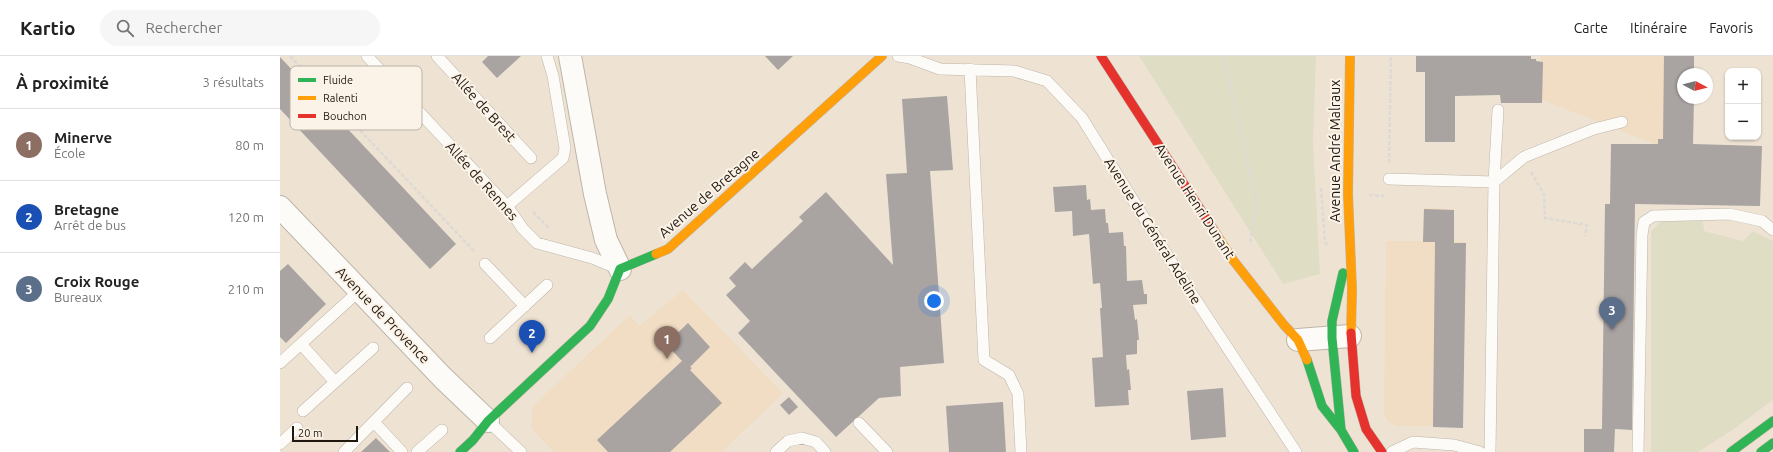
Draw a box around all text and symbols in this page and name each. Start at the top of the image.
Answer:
search box [100,10,380,46]
text: Kartio [20,17,76,39]
icon: search [114,17,136,39]
text: Rechercher [146,19,222,36]
text: Carte [1574,20,1608,36]
text: Itinéraire [1630,20,1687,36]
text: Favoris [1709,20,1753,36]
legend [290,66,422,130]
north arrow [1677,68,1713,104]
map controls [1725,68,1761,140]
button: + [1725,68,1761,104]
street label: Allée de Brest [449,69,520,145]
text: À proximité [16,73,109,92]
text: Fluide [323,74,353,86]
text: 3 résultats [203,75,264,89]
street label: Avenue André Malraux [1327,80,1343,222]
text: Ralenti [323,92,358,104]
button: − [1725,104,1761,140]
text: Bouchon [323,110,367,122]
text: Minerve [54,129,112,146]
text: 1 [25,138,33,152]
text: 80 m [235,138,264,152]
street label: Allée de Rennes [442,138,522,224]
street label: Avenue Henri Dunant [1152,140,1239,262]
street label: Avenue de Bretagne [656,145,762,241]
text: École [54,146,85,160]
street label: Avenue du Général Adeline [1101,155,1205,307]
text: Bretagne [54,201,119,218]
text: 2 [25,210,33,224]
text: 120 m [228,210,264,224]
text: Arrêt de bus [54,218,126,232]
street label: Avenue de Provence [333,263,433,367]
text: Croix Rouge [54,273,139,290]
text: 3 [25,282,33,296]
text: 210 m [228,282,264,296]
text: Bureaux [54,290,102,304]
your location [924,291,944,311]
pin: 3 [1599,297,1625,330]
pin: 2 [519,320,545,353]
pin: 1 [654,326,680,359]
scale bar [292,424,358,443]
text: 20 m [298,427,322,439]

